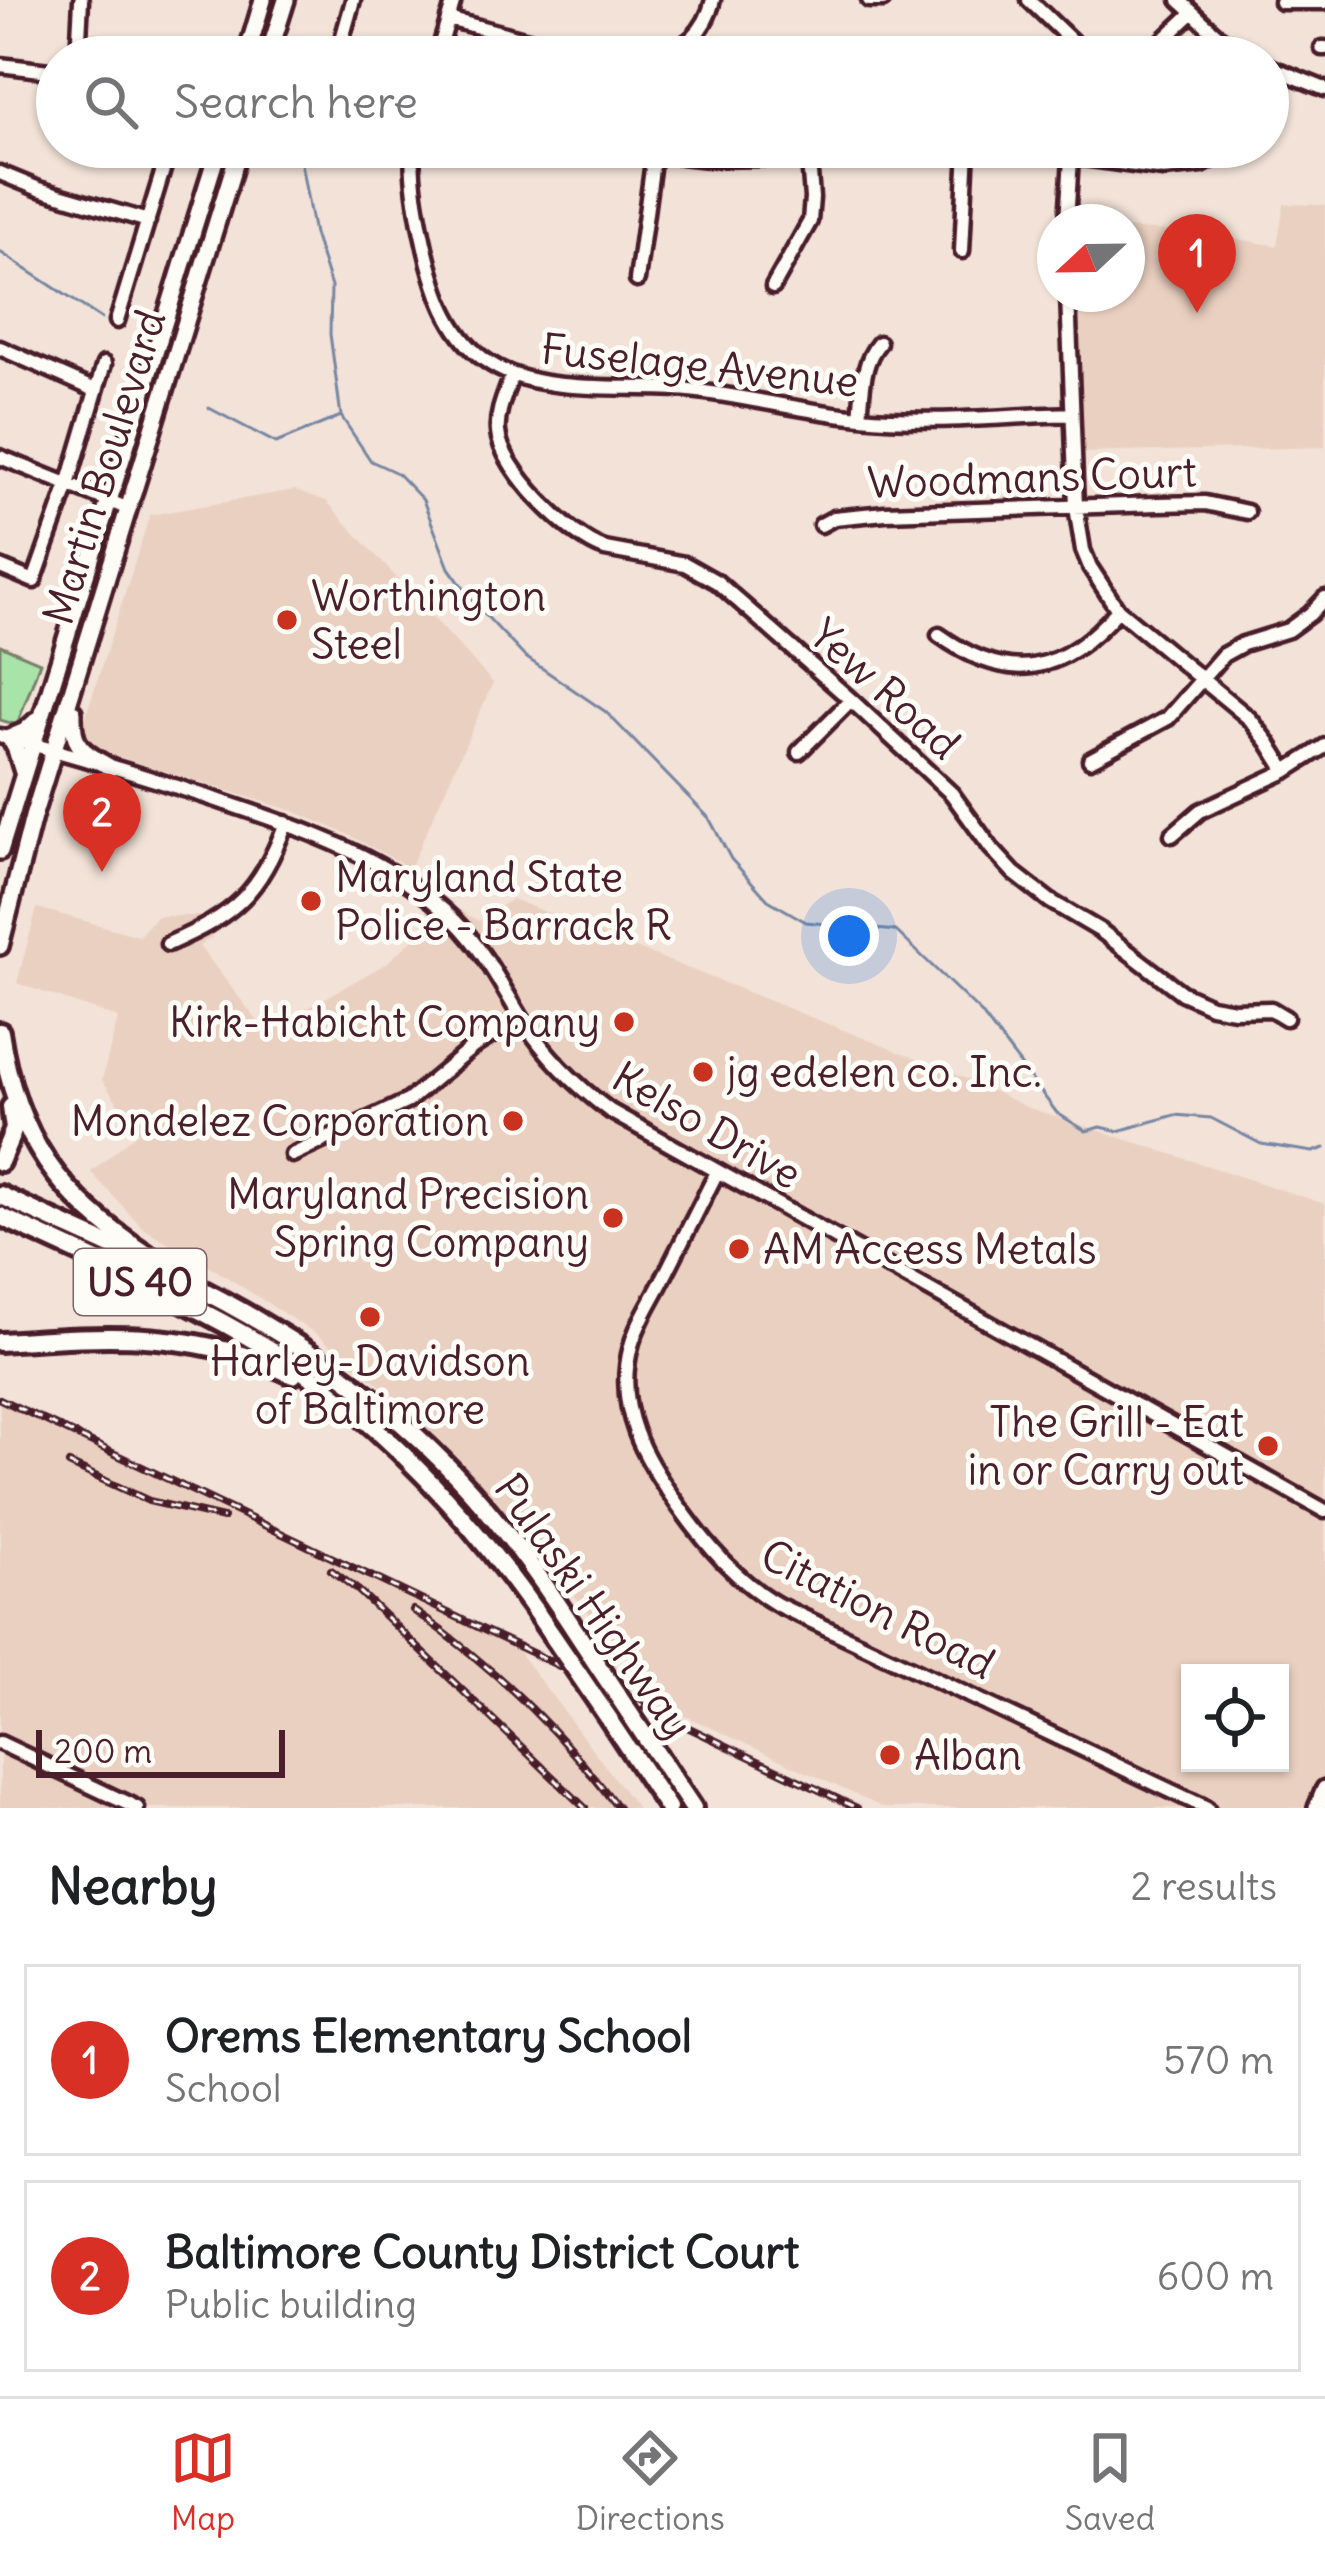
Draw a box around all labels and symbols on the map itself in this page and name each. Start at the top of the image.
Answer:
north arrow [1037,204,1145,312]
pin: 1 [1158,214,1236,313]
street label: Martin Boulevard [31,304,177,630]
street label: Fuselage Avenue [539,322,861,408]
street label: Woodmans Court [866,445,1198,509]
place label: Worthington Steel [311,570,546,670]
marker: Worthington Steel [274,607,300,633]
street label: Yew Road [799,608,971,770]
pin: 2 [63,773,141,872]
place label: Maryland State Police - Barrack R [335,851,672,951]
marker: Maryland State Police - Barrack R [298,888,324,914]
your location [819,906,879,966]
place label: Kirk-Habicht Company [169,996,600,1048]
marker: Kirk-Habicht Company [611,1009,637,1035]
place label: jg edelen co. Inc. [726,1046,1042,1098]
street label: Kelso Drive [604,1050,810,1200]
marker: jg edelen co. Inc. [690,1059,716,1085]
place label: Mondelez Corporation [70,1095,489,1147]
marker: Mondelez Corporation [500,1108,526,1134]
place label: Maryland Precision Spring Company [227,1168,589,1268]
marker: Maryland Precision Spring Company [600,1205,626,1231]
place label: AM Access Metals [763,1223,1097,1275]
marker: AM Access Metals [726,1236,752,1262]
road number: US 40 [74,1249,206,1315]
marker: Harley-Davidson of Baltimore [357,1304,383,1330]
place label: Harley-Davidson of Baltimore [210,1335,530,1435]
place label: The Grill - Eat in or Carry out [968,1396,1244,1496]
marker: The Grill - Eat in or Carry out [1255,1433,1281,1459]
street label: Pulaski Highway [484,1464,704,1748]
street label: Citation Road [753,1528,1003,1690]
scale bar [36,1724,285,1777]
place label: Alban [914,1729,1022,1781]
marker: Alban [877,1742,903,1768]

